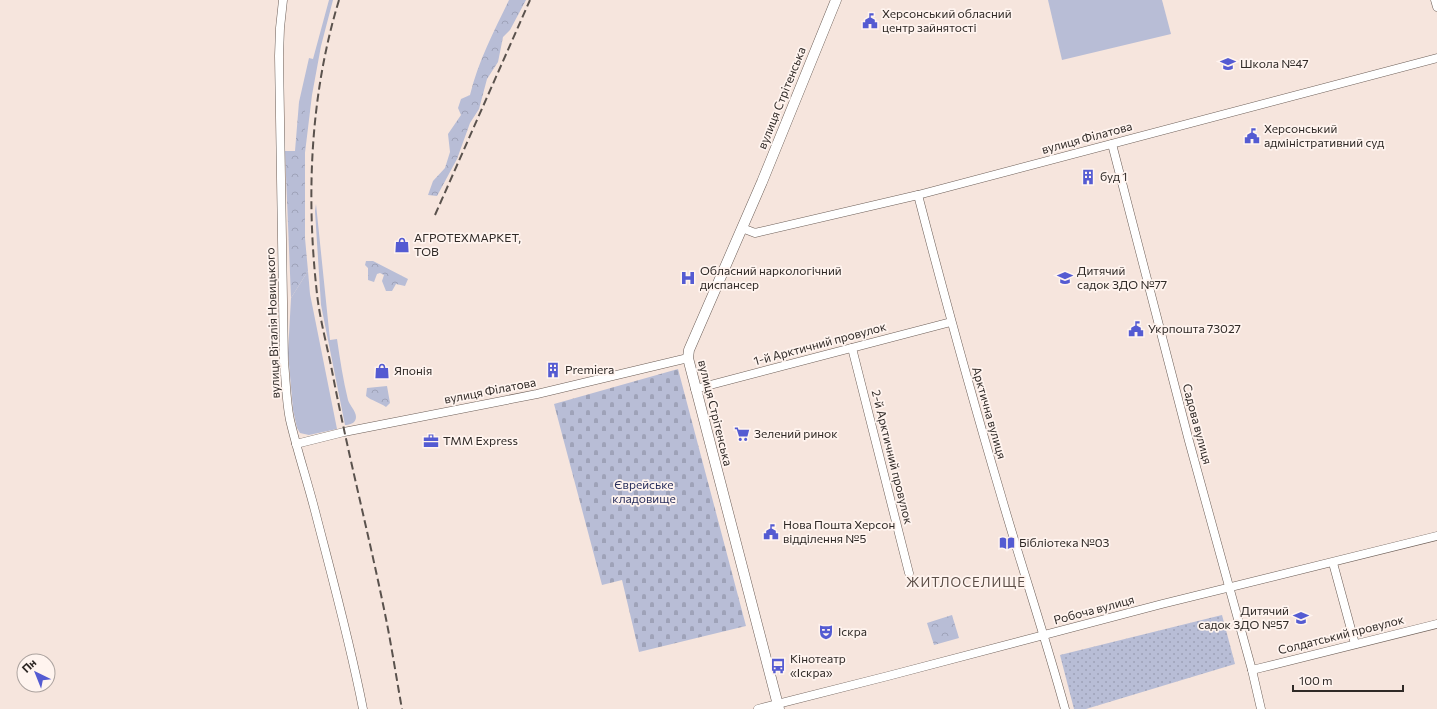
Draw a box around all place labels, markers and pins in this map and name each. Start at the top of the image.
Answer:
place label: Херсонський обласний центр зайнятості [882,6,1012,34]
public building icon: Херсонський обласний центр зайнятості [861,12,879,30]
school or university icon: Школа №47 [1219,55,1237,73]
place label: Школа №47 [1240,56,1309,70]
place label: Херсонський адміністративний суд [1264,121,1384,149]
public building icon: Херсонський адміністративний суд [1243,127,1261,145]
building icon: буд 1 [1079,168,1097,186]
place label: буд 1 [1100,169,1127,183]
place label: АГРОТЕХМАРКЕТ, ТОВ [414,230,521,258]
shop icon: АГРОТЕХМАРКЕТ, ТОВ [393,236,411,254]
place label: Обласний наркологічний диспансер [700,263,842,291]
place label: Дитячий садок ЗДО №77 [1077,263,1167,291]
hospital icon: Обласний наркологічний диспансер [679,269,697,287]
school or university icon: Дитячий садок ЗДО №77 [1056,269,1074,287]
public building icon: Укрпошта 73027 [1127,320,1145,338]
place label: Укрпошта 73027 [1148,321,1241,335]
building icon: Premiera [544,361,562,379]
shop icon: Японія [373,362,391,380]
place label: Premiera [565,362,614,376]
place label: Японія [394,363,432,377]
supermarket icon: Зелений ринок [733,425,751,443]
place label: Зелений ринок [754,426,838,440]
office icon: TMM Express [422,432,440,450]
place label: TMM Express [443,433,518,447]
place label: Нова Пошта Херсон відділення №5 [783,517,895,545]
public building icon: Нова Пошта Херсон відділення №5 [762,523,780,541]
library icon: Бібліотека №03 [998,534,1016,552]
place label: Бібліотека №03 [1019,535,1110,549]
place label: Дитячий садок ЗДО №57 [1198,603,1289,631]
school or university icon: Дитячий садок ЗДО №57 [1292,609,1310,627]
theatre icon: Іскра [817,623,835,641]
place label: Іскра [838,624,867,638]
place label: Кінотеатр «Іскра» [790,651,846,679]
bus stop icon: Кінотеатр «Іскра» [769,657,787,675]

